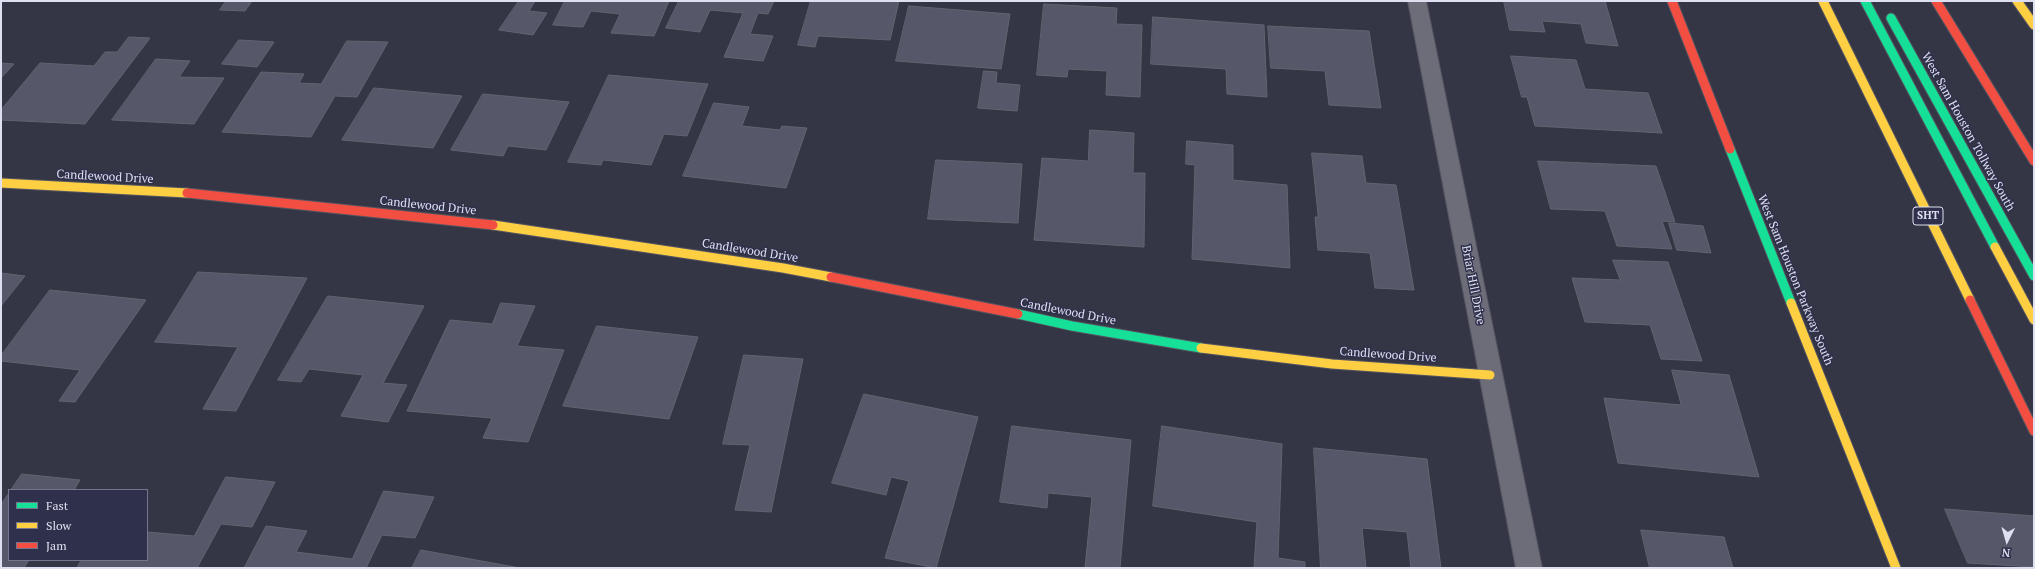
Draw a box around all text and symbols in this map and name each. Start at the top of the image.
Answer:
street label: West Sam Houston Tollway South [1918,50,2018,214]
street label: Candlewood Drive [56,167,154,187]
street label: West Sam Houston Parkway South [1754,193,1836,367]
street label: Candlewood Drive [379,194,477,218]
road number: SHT [1913,207,1943,225]
street label: Candlewood Drive [701,236,799,266]
street label: Briar Hill Drive [1458,244,1488,326]
street label: Candlewood Drive [1019,296,1117,328]
street label: Candlewood Drive [1339,344,1437,366]
legend [8,489,148,561]
text: Fast [46,498,68,513]
text: Slow [46,518,71,533]
north arrow [1987,521,2027,561]
text: Jam [46,538,67,553]
text: N [2001,546,2011,560]

